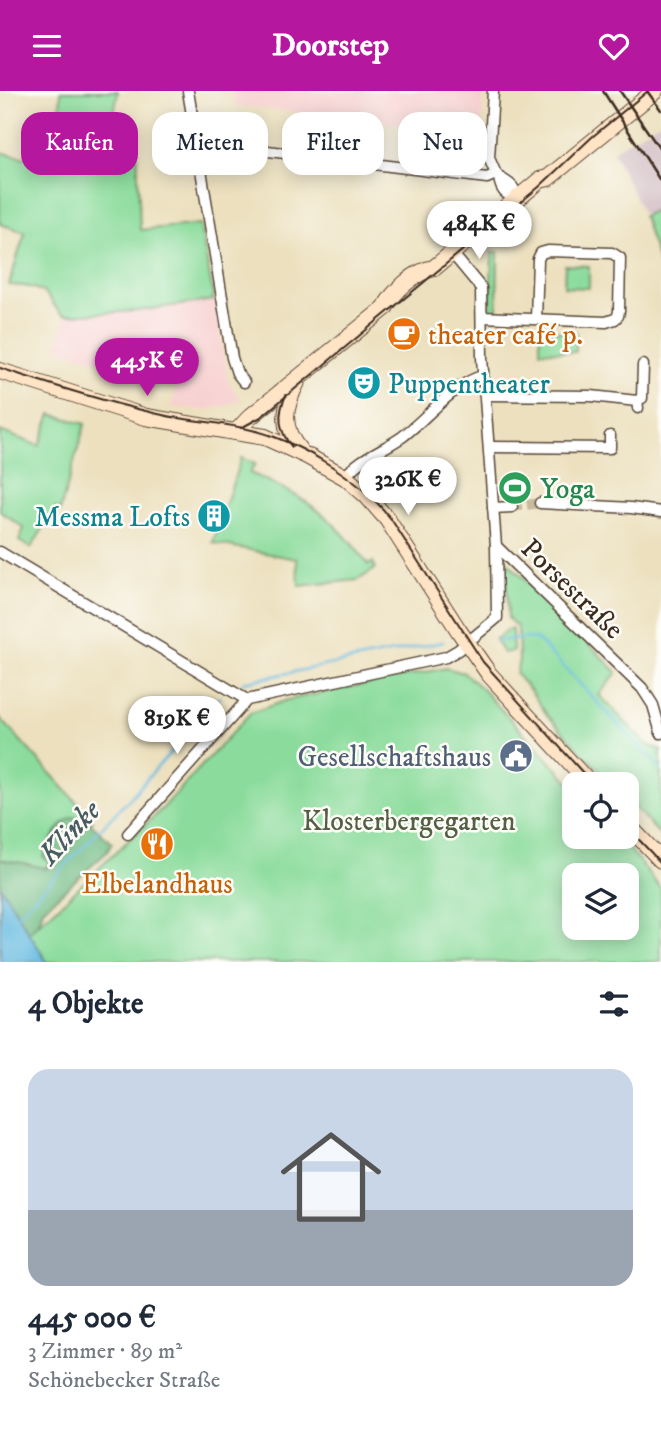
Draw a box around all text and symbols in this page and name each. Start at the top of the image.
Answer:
text: Doorstep [272,26,389,66]
icon: menu [28,27,66,65]
icon: heart [595,27,633,65]
chip: Kaufen [21,112,138,175]
chip: Mieten [152,112,268,175]
chip: Filter [282,112,384,175]
chip: Neu [398,112,487,175]
pin: 484K € [422,201,536,261]
text: 484K € [443,209,515,238]
cafe icon: theater café p. [385,315,423,353]
place label: theater café p. [428,318,583,353]
pin: 445K € [90,338,204,398]
text: 445K € [111,346,183,375]
theatre icon: Puppentheater [345,364,383,402]
place label: Puppentheater [388,367,551,402]
pin: 326K € [351,457,465,517]
text: 326K € [375,465,441,494]
sports icon: Yoga [496,469,534,507]
place label: Yoga [540,472,595,507]
building icon: Messma Lofts [195,497,233,535]
place label: Messma Lofts [35,500,190,535]
street label: Porsestraße [513,531,631,647]
pin: 819K € [120,697,234,756]
text: 819K € [144,704,210,733]
public building icon: Gesellschaftshaus [497,737,535,775]
place label: Gesellschaftshaus [297,740,491,775]
map controls [562,772,639,940]
button: locate [562,772,639,849]
water label: Klinke [30,793,110,874]
park label: Klosterbergegarten [302,804,516,839]
restaurant icon: Elbelandhaus [138,825,176,863]
button: layers [562,863,639,940]
place label: Elbelandhaus [81,867,233,902]
icon: filters [595,985,633,1023]
text: 4 Objekte [28,986,143,1023]
icon: home [268,1114,394,1240]
text: 445 000 € [28,1300,156,1337]
text: 3 Zimmer · 89 m² [28,1337,182,1366]
text: Schönebecker Straße [28,1366,220,1395]

